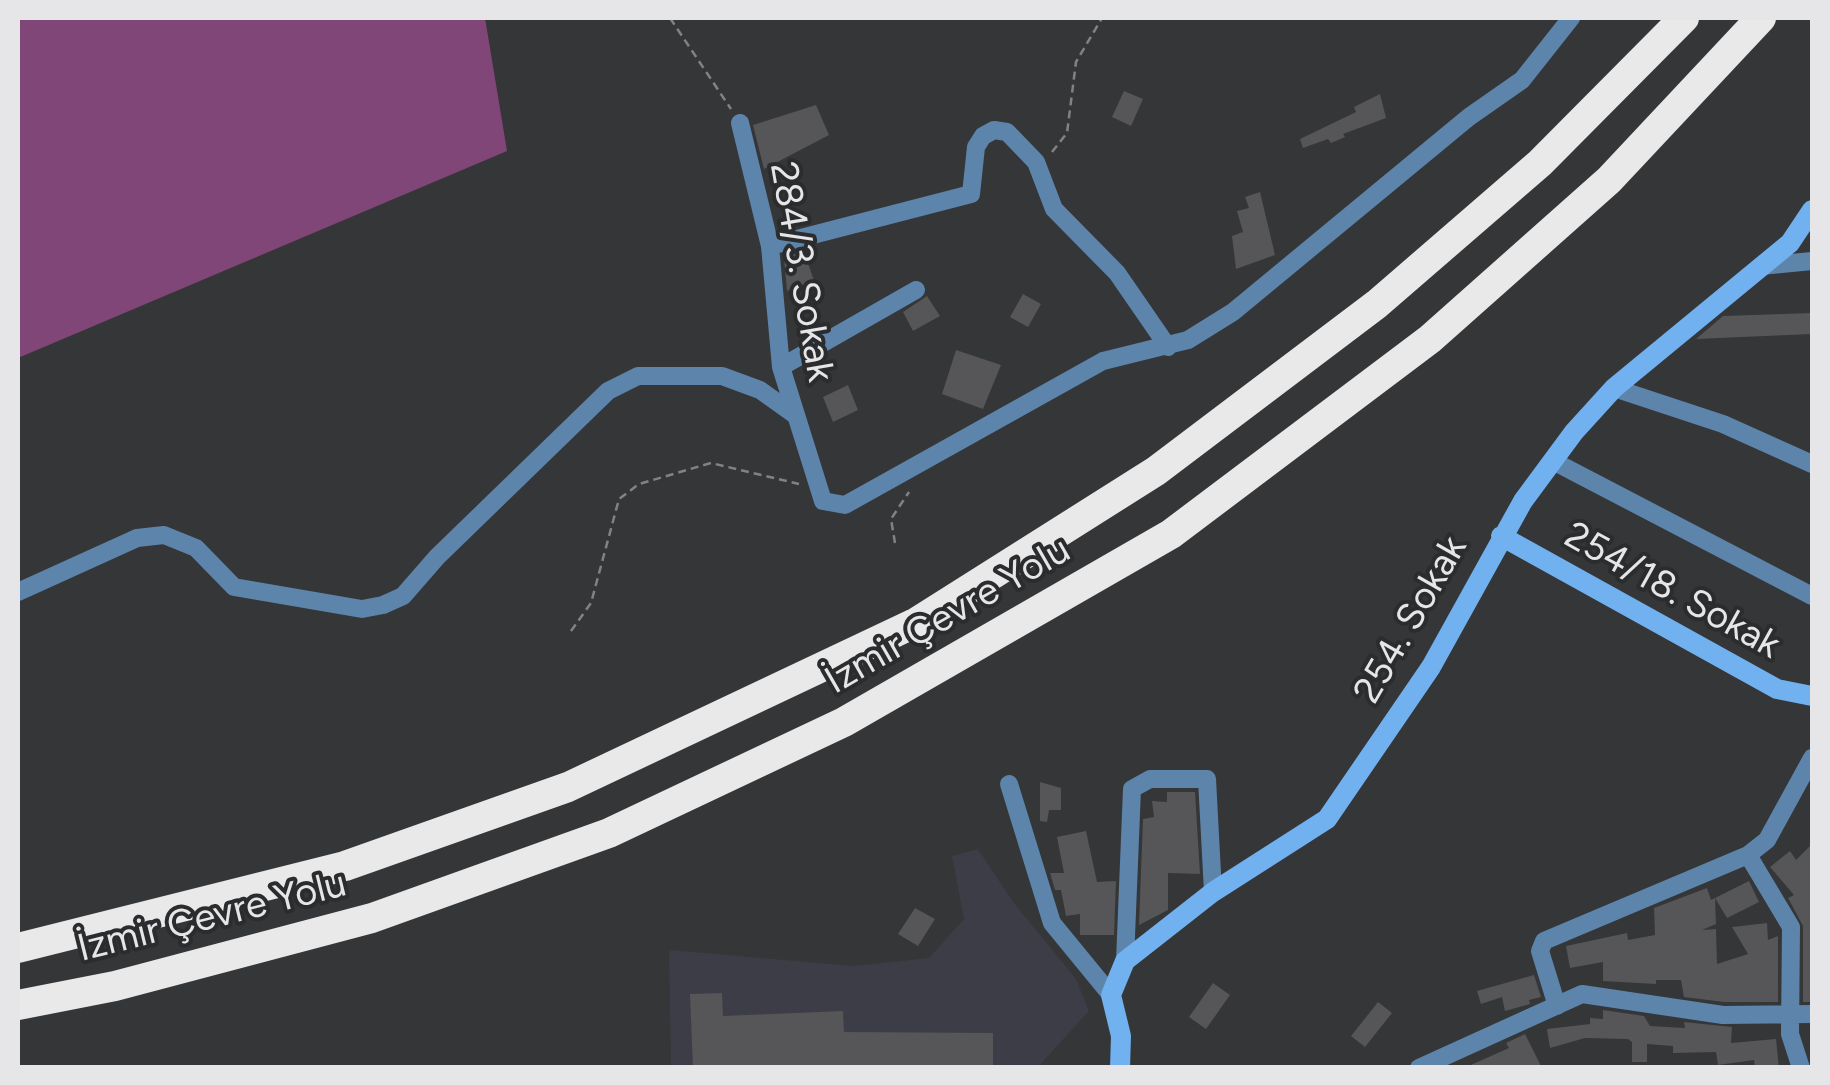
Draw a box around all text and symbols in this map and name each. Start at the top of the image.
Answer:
street label: 284/3. Sokak [759,159,843,385]
street label: 254/18. Sokak [1556,513,1788,669]
street label: İzmir Çevre Yolu [818,528,1078,704]
street label: 254. Sokak [1345,528,1477,712]
street label: İzmir Çevre Yolu [73,862,351,972]

